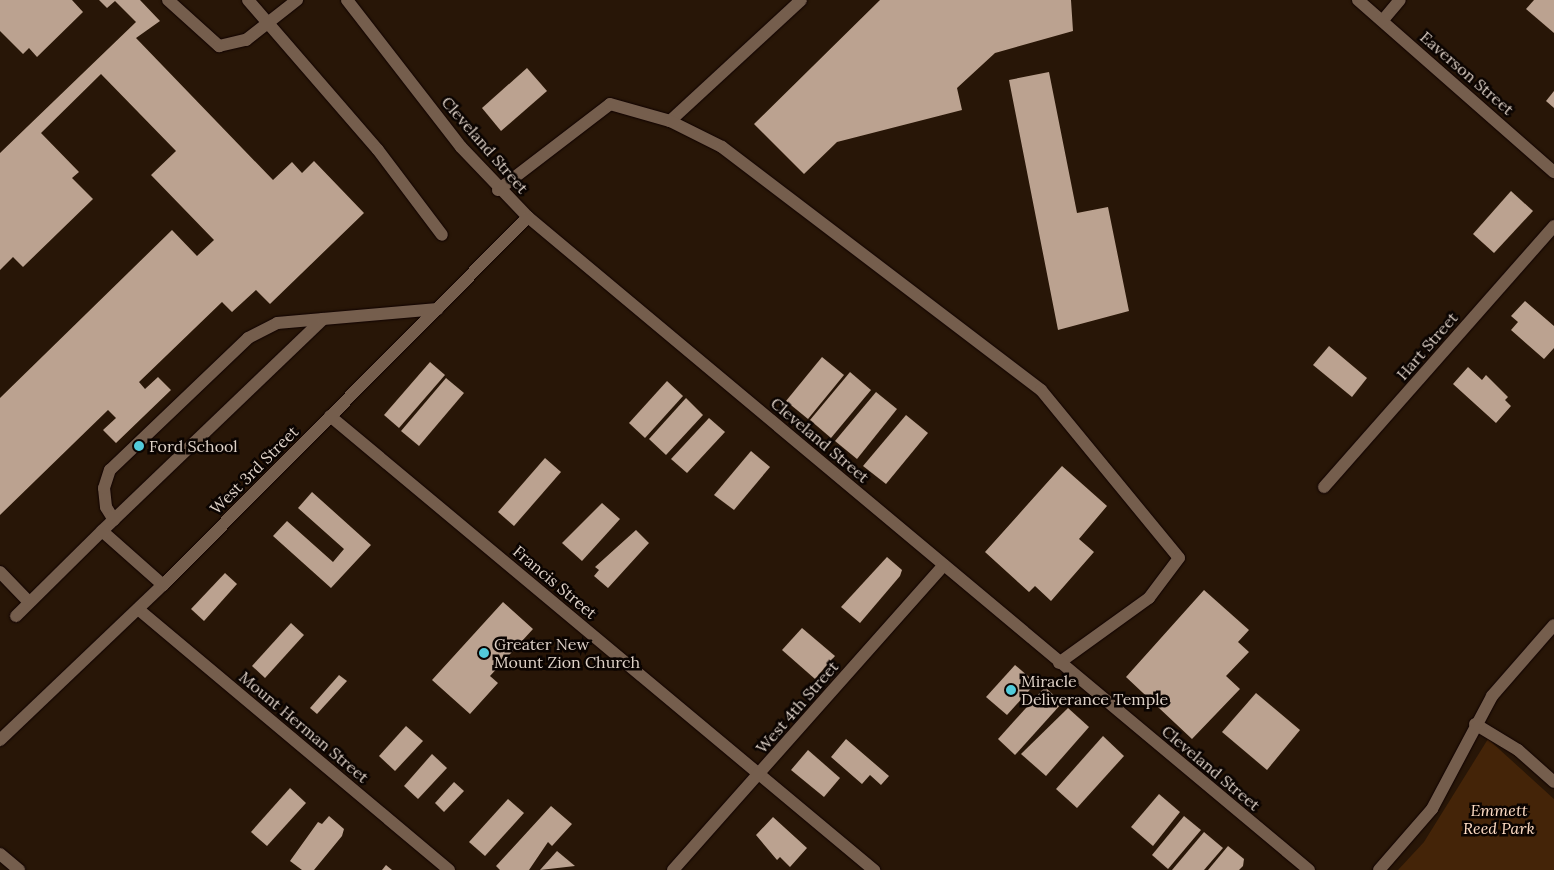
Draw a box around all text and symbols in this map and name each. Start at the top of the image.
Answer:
street label: Eaverson Street [1416,27,1518,119]
street label: Cleveland Street [438,93,532,197]
street label: Hart Street [1392,308,1462,384]
street label: Cleveland Street [767,393,873,487]
street label: West 3rd Street [206,422,302,518]
place label: Ford School [149,436,238,456]
marker: Ford School [133,440,145,452]
street label: Francis Street [509,541,601,623]
place label: Greater New Mount Zion Church [494,634,640,672]
marker: Greater New Mount Zion Church [478,647,490,659]
street label: West 4th Street [752,657,842,757]
street label: Mount Herman Street [235,667,373,787]
place label: Miracle Deliverance Temple [1021,671,1168,709]
marker: Miracle Deliverance Temple [1005,684,1017,696]
street label: Cleveland Street [1158,721,1264,815]
park label: Emmett Reed Park [1463,800,1535,838]

